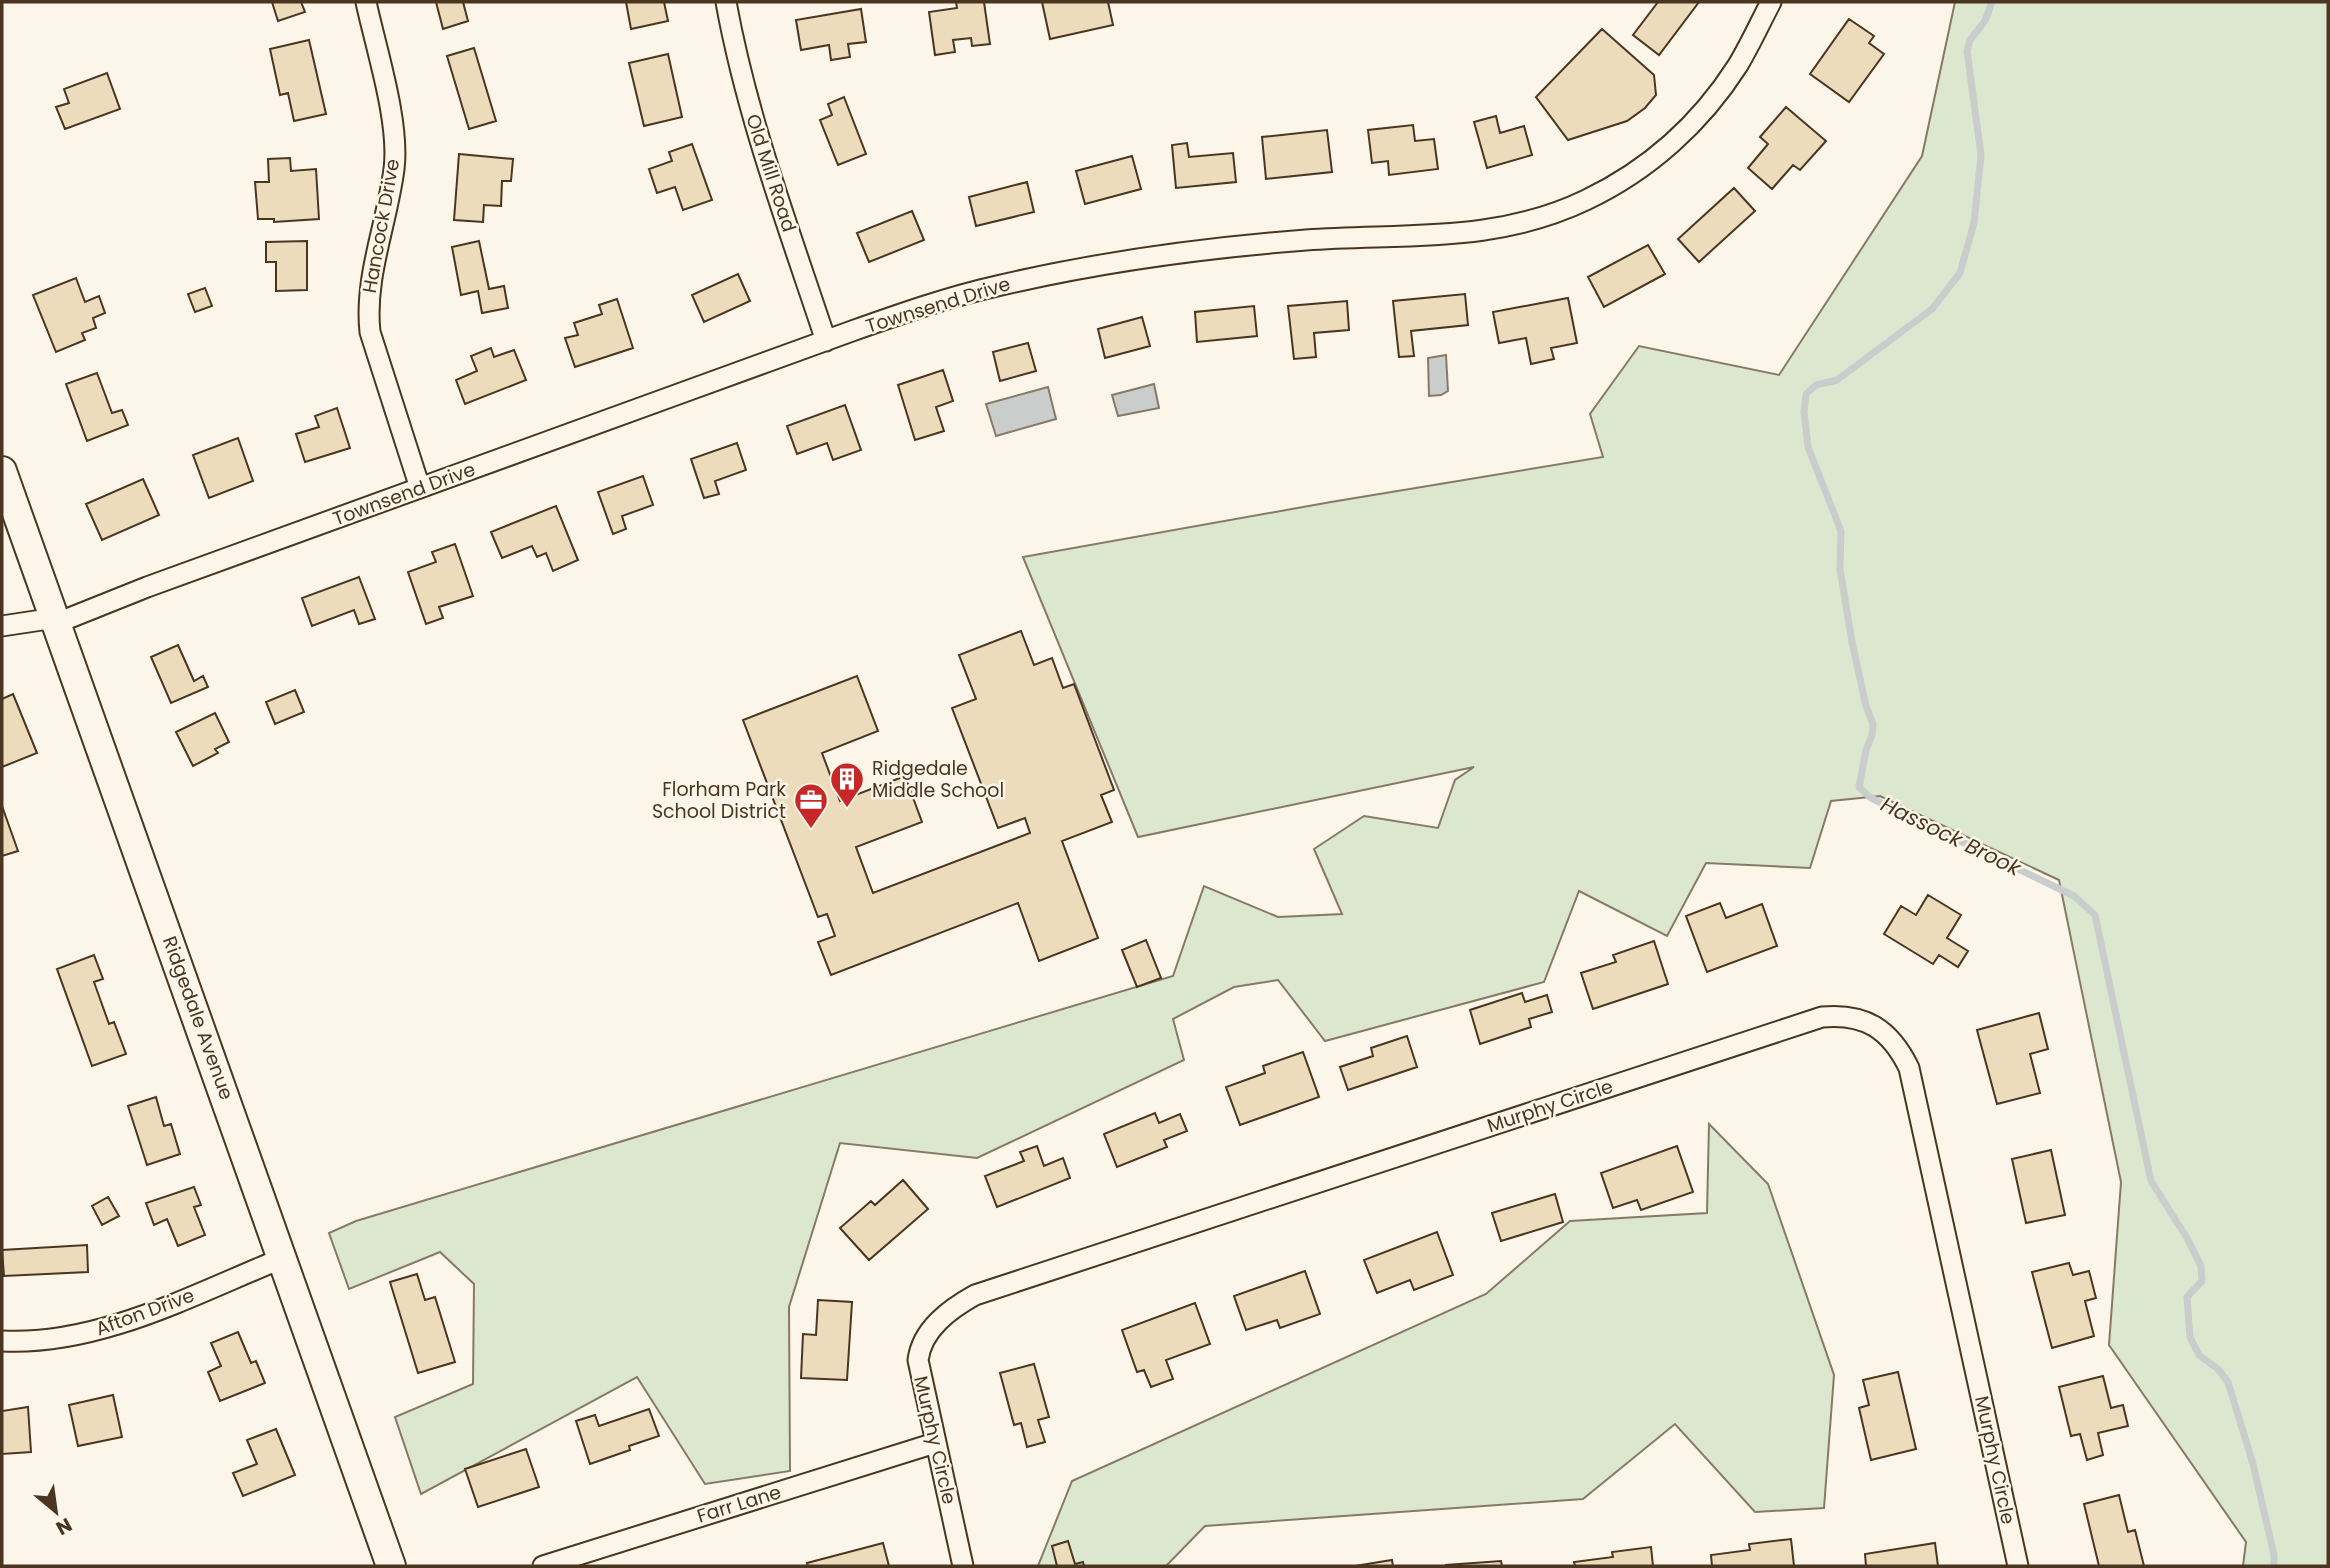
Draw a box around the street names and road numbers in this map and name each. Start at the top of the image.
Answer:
street label: Old Mill Road [739,111,803,235]
street label: Hancock Drive [356,157,406,295]
street label: Townsend Drive [863,270,1013,340]
street label: Townsend Drive [329,456,479,532]
street label: Ridgedale Avenue [156,932,240,1104]
street label: Murphy Circle [1484,1073,1616,1139]
street label: Afton Drive [92,1282,198,1342]
street label: Murphy Circle [907,1373,963,1507]
street label: Murphy Circle [1968,1393,2022,1527]
street label: Farr Lane [694,1478,784,1530]

